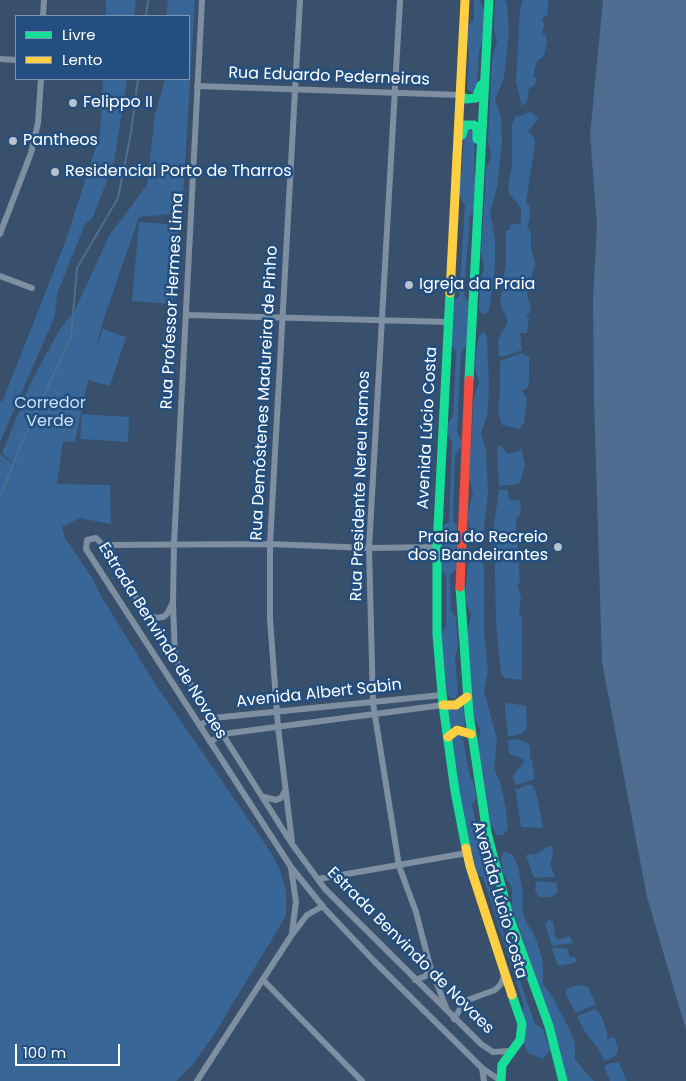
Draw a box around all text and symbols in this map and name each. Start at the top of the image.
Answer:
legend [15,15,190,80]
text: Livre [62,24,95,45]
text: Lento [62,49,102,70]
street label: Rua Eduardo Pederneiras [228,64,430,90]
place label: Felippo II [83,93,153,113]
marker: Felippo II [67,97,79,109]
place label: Pantheos [23,131,98,151]
marker: Pantheos [7,135,19,147]
place label: Residencial Porto de Tharros [65,162,292,182]
marker: Residencial Porto de Tharros [49,166,61,178]
street label: Rua Professor Hermes Lima [158,192,188,410]
street label: Rua Demóstenes Madureira de Pinho [248,245,282,541]
place label: Igreja da Praia [419,275,535,295]
marker: Igreja da Praia [403,279,415,291]
street label: Avenida Lúcio Costa [414,346,442,510]
street label: Rua Presidente Nereu Ramos [347,370,375,602]
park label: Corredor Verde [14,394,86,432]
place label: Praia do Recreio dos Bandeirantes [408,528,548,566]
street label: Estrada Benvindo de Novaes [93,539,231,743]
marker: Praia do Recreio dos Bandeirantes [552,541,564,553]
street label: Avenida Albert Sabin [235,676,403,712]
street label: Avenida Lúcio Costa [467,819,531,981]
street label: Estrada Benvindo de Novaes [323,864,497,1038]
scale bar [18,1034,122,1066]
text: 100 m [23,1042,66,1063]

